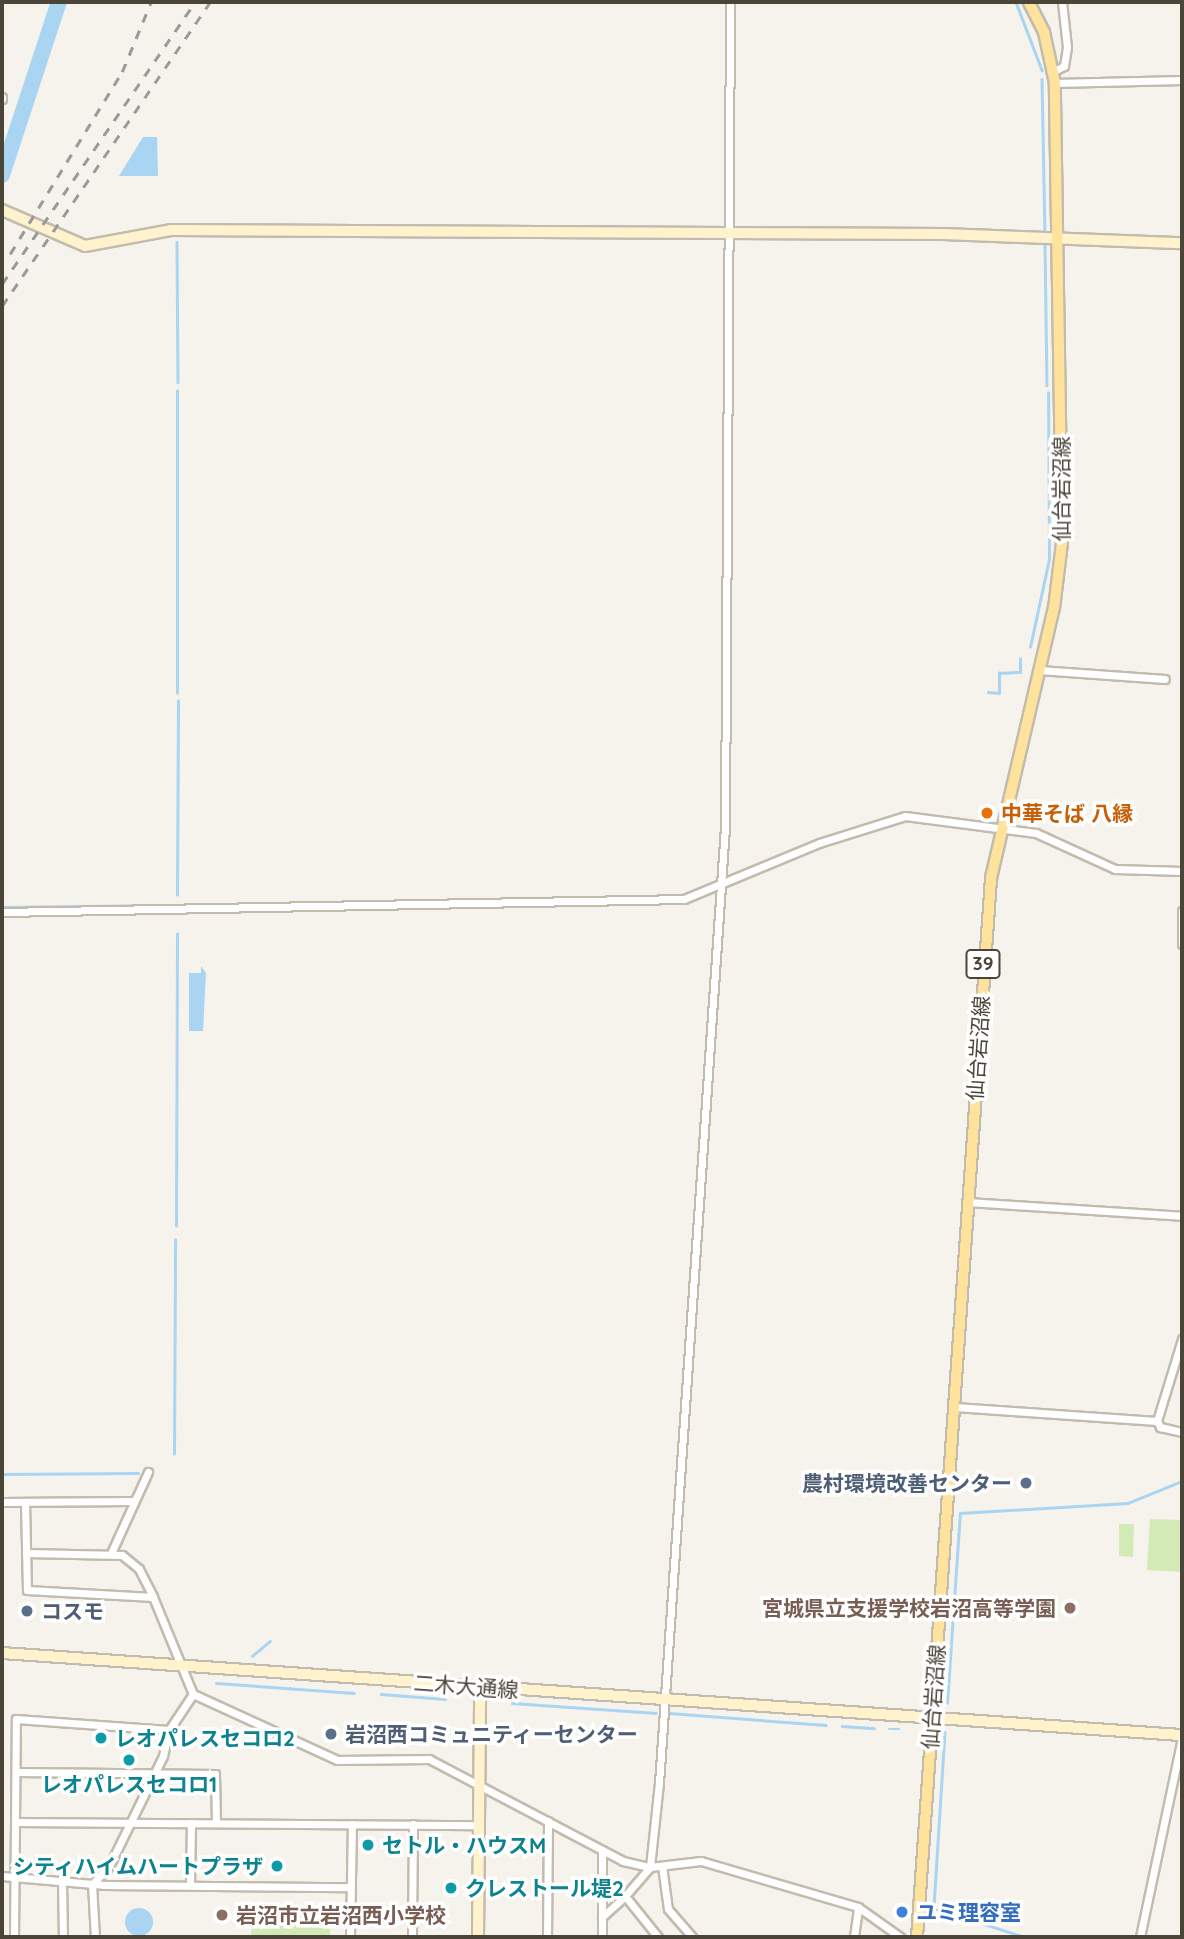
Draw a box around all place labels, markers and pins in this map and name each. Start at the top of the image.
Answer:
place label: 中華そば 八縁 [1001,800,1133,826]
marker: 中華そば 八縁 [979,805,995,821]
place label: 農村環境改善センター [802,1470,1012,1496]
marker: 農村環境改善センター [1018,1475,1034,1491]
place label: 宮城県立支援学校岩沼高等学園 [762,1595,1056,1621]
place label: コスモ [41,1598,104,1624]
marker: 宮城県立支援学校岩沼高等学園 [1062,1600,1078,1616]
marker: コスモ [19,1603,35,1619]
place label: 岩沼西コミュニティーセンター [345,1721,639,1747]
place label: レオパレスセコロ2 [115,1725,295,1751]
marker: 岩沼西コミュニティーセンター [323,1726,339,1742]
marker: レオパレスセコロ2 [93,1730,109,1746]
marker: レオパレスセコロ1 [121,1752,137,1768]
place label: レオパレスセコロ1 [41,1771,217,1797]
place label: セトル・ハウスM [382,1832,546,1858]
marker: セトル・ハウスM [360,1837,376,1853]
place label: シティハイムハートプラザ [11,1853,263,1879]
marker: シティハイムハートプラザ [269,1858,285,1874]
place label: クレストール堤2 [465,1875,624,1901]
marker: クレストール堤2 [443,1880,459,1896]
place label: ユミ理容室 [916,1899,1021,1925]
place label: 岩沼市立岩沼西小学校 [236,1902,446,1928]
marker: ユミ理容室 [894,1904,910,1920]
marker: 岩沼市立岩沼西小学校 [214,1907,230,1923]

